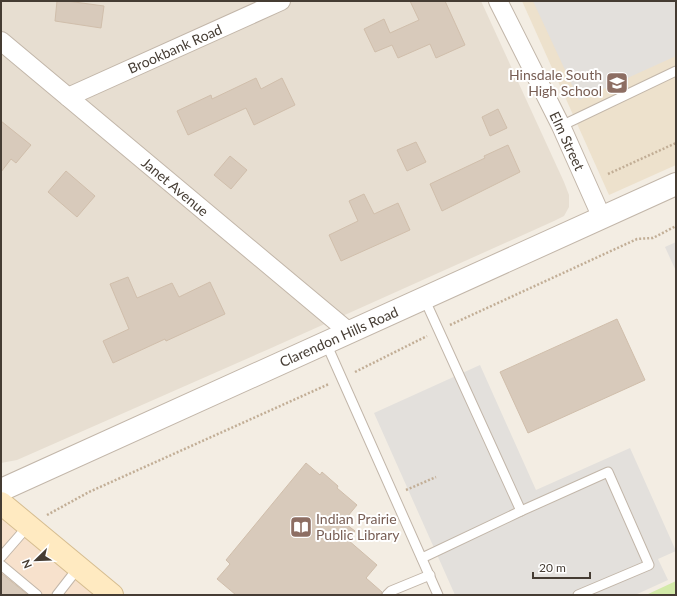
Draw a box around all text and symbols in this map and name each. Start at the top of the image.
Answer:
street label: Brookbank Road [125,20,224,77]
place label: Hinsdale South High School [509,66,602,99]
school or university icon: Hinsdale South High School [604,70,630,96]
street label: Elm Street [546,109,589,173]
street label: Janet Avenue [138,154,212,220]
street label: Clarendon Hills Road [277,303,401,370]
place label: Indian Prairie Public Library [316,510,400,543]
library icon: Indian Prairie Public Library [288,514,314,540]
north arrow [16,540,56,580]
scale bar [533,554,590,580]
text: N [19,558,34,571]
text: 20 m [539,560,566,575]

